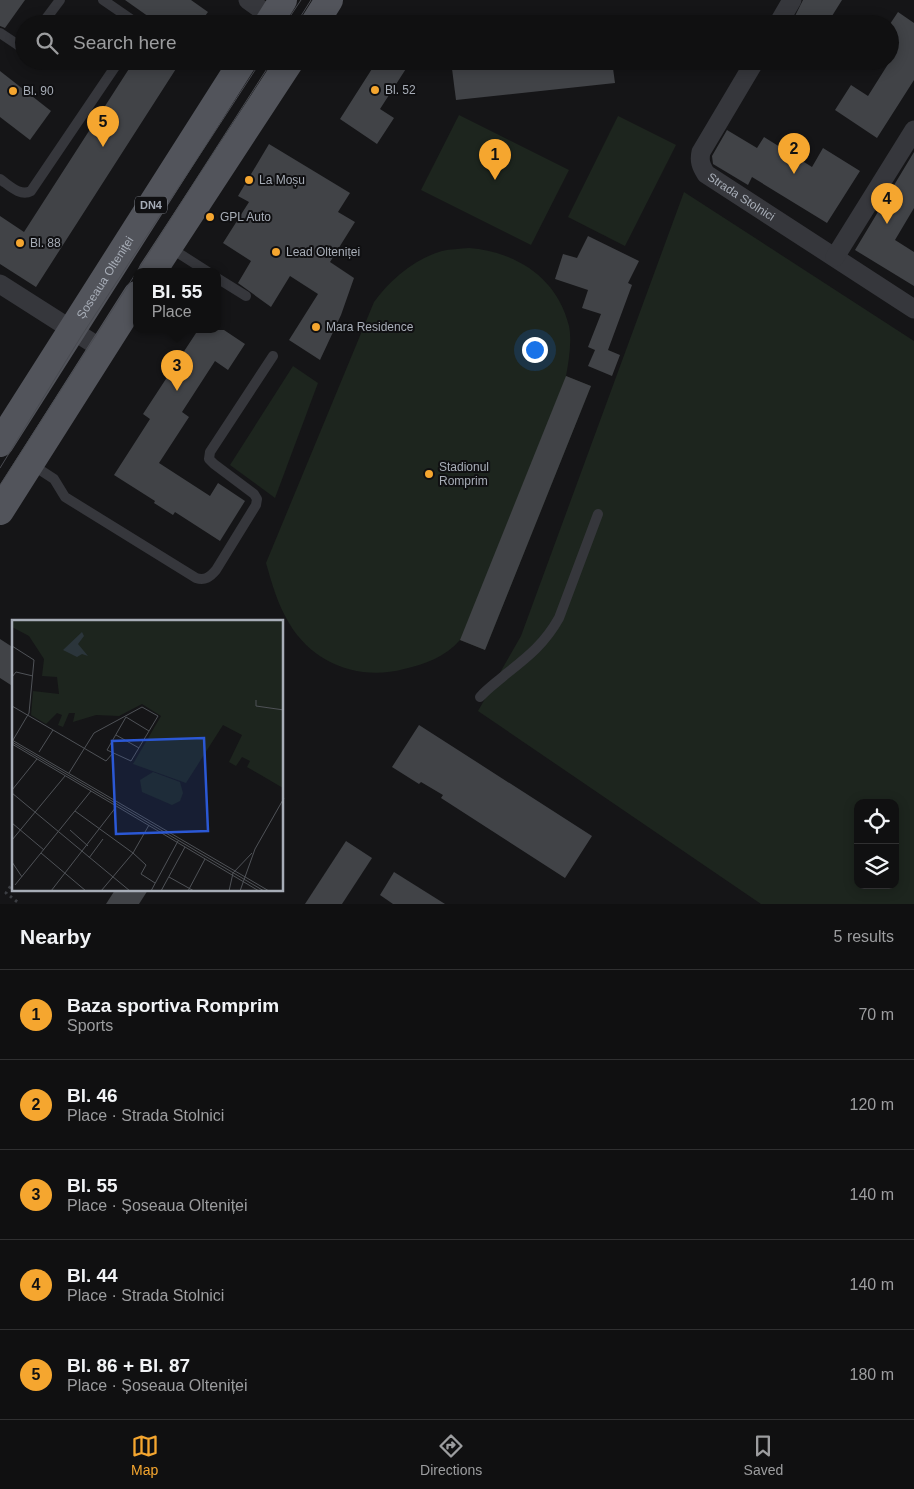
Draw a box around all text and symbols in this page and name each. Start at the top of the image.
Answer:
search box [15,15,899,70]
icon: search [33,29,61,57]
text: Search here [73,32,177,53]
place label: Bl. 52 [385,83,416,97]
place label: Bl. 90 [23,84,54,98]
marker: Bl. 52 [369,84,381,96]
marker: Bl. 90 [7,85,19,97]
pin: 5 [87,106,119,147]
pin: 2 [778,133,810,174]
pin: 1 [479,139,511,180]
street label: Strada Stolnici [705,170,777,224]
place label: La Moșu [259,173,305,187]
marker: La Moșu [243,174,255,186]
pin: 4 [871,183,903,224]
road number: DN4 [135,196,167,214]
place label: GPL Auto [220,210,271,224]
marker: GPL Auto [204,211,216,223]
street label: Șoseaua Olteniței [74,234,137,321]
place label: Bl. 88 [30,236,61,250]
marker: Bl. 88 [14,237,26,249]
place label: Lead Olteniței [286,245,360,259]
marker: Lead Olteniței [270,246,282,258]
popup [133,268,221,333]
text: Bl. 55 [152,281,202,302]
text: Place [152,303,192,320]
place label: Mara Residence [326,320,414,334]
marker: Mara Residence [310,321,322,333]
your location [522,337,548,363]
pin: 3 [161,350,193,391]
place label: Stadionul Romprim [439,460,489,488]
marker: Stadionul Romprim [423,468,435,480]
inset map [12,620,284,892]
map controls [854,799,899,889]
button: locate [854,799,899,844]
button: layers [854,844,899,889]
text: Nearby [20,925,91,948]
text: 5 results [834,928,894,945]
text: Baza sportiva Romprim [67,995,279,1016]
text: 1 [32,1006,40,1023]
text: 70 m [858,1006,894,1023]
text: Sports [67,1017,113,1034]
text: Bl. 46 [67,1085,118,1106]
text: 2 [32,1096,40,1113]
text: 120 m [850,1096,894,1113]
text: Place · Strada Stolnici [67,1107,224,1124]
text: Bl. 55 [67,1175,118,1196]
text: 3 [32,1186,40,1203]
text: 140 m [850,1186,894,1203]
text: Place · Șoseaua Olteniței [67,1197,248,1214]
text: Bl. 44 [67,1265,118,1286]
text: 4 [32,1276,40,1293]
text: 140 m [850,1276,894,1293]
text: Place · Strada Stolnici [67,1287,224,1304]
text: Bl. 86 + Bl. 87 [67,1355,190,1376]
text: 5 [32,1366,40,1383]
text: 180 m [850,1366,894,1383]
text: Place · Șoseaua Olteniței [67,1377,248,1394]
tab: Map [131,1432,159,1478]
tab: Directions [420,1432,482,1478]
tab: Saved [744,1432,783,1478]

